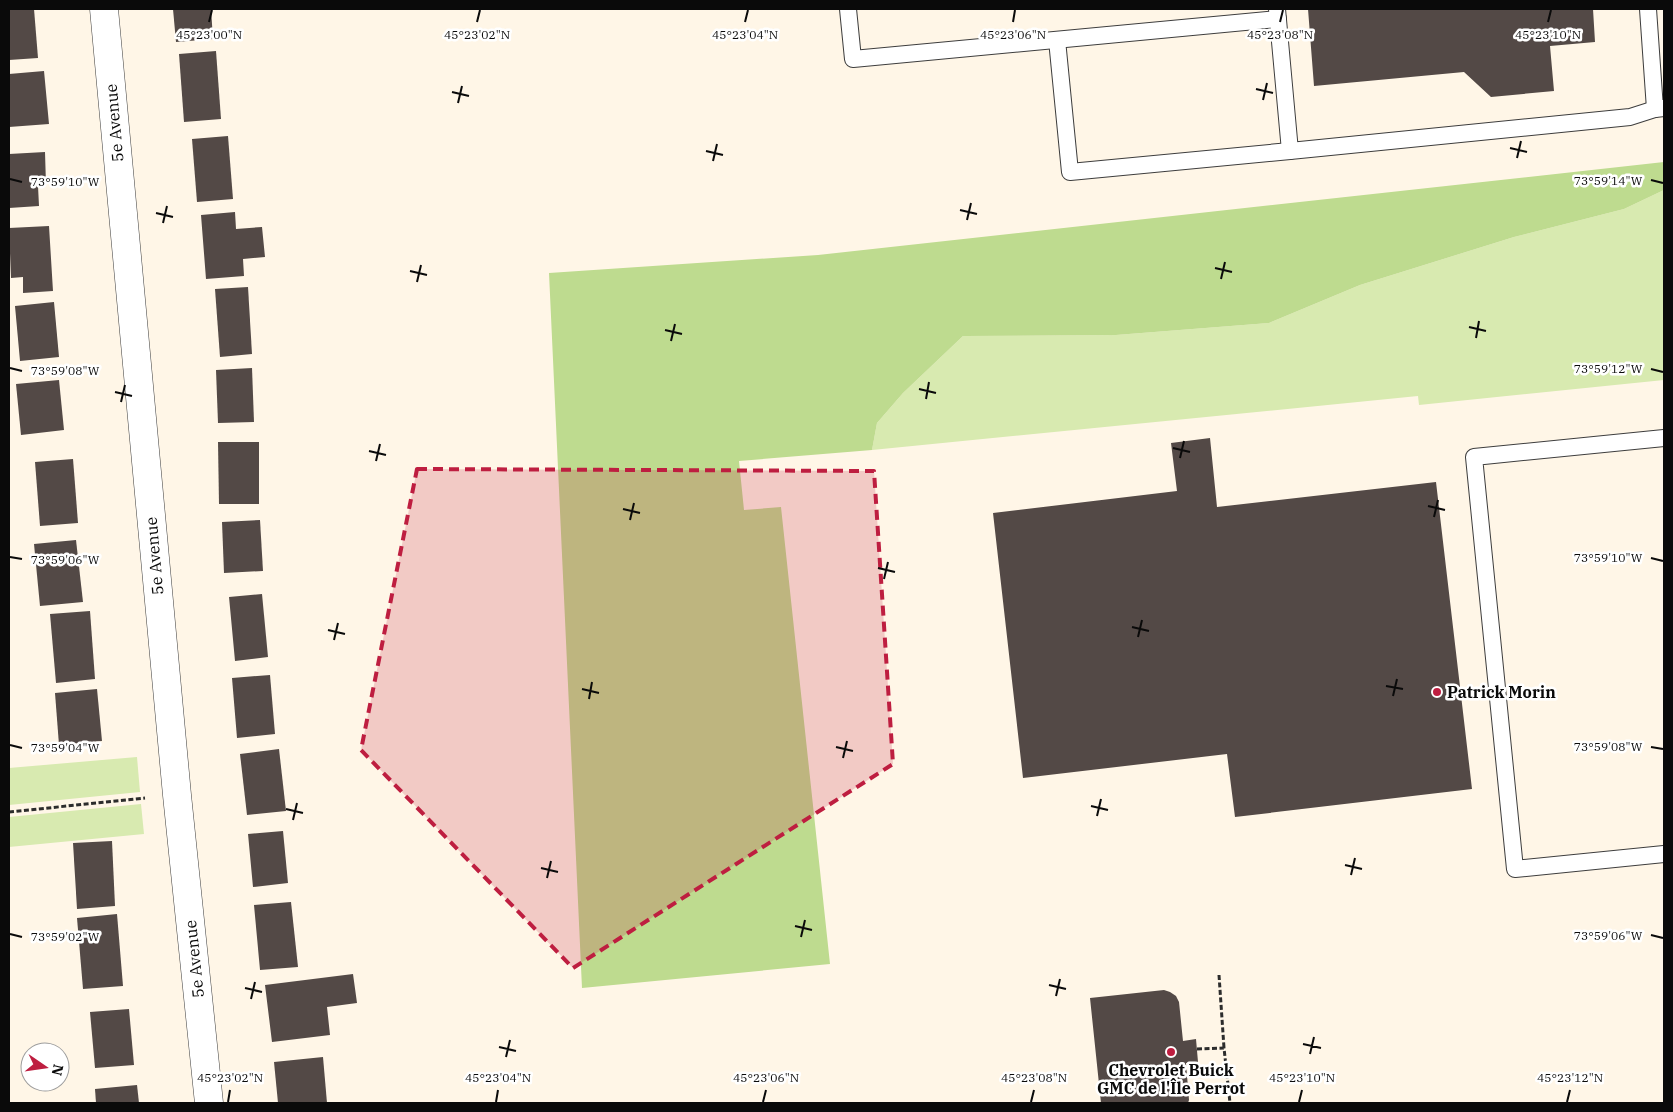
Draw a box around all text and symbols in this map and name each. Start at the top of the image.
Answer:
text: 45°23'00"N [176,27,242,42]
text: 45°23'02"N [444,27,510,42]
text: 45°23'04"N [712,27,778,42]
text: 45°23'06"N [980,27,1046,42]
text: 45°23'08"N [1247,27,1313,42]
text: 45°23'10"N [1515,27,1581,42]
street label: 5e Avenue [101,83,127,163]
text: 73°59'14"W [1574,173,1643,188]
text: 73°59'10"W [31,174,100,189]
text: 73°59'12"W [1574,361,1643,376]
text: 73°59'08"W [31,363,100,378]
street label: 5e Avenue [141,516,167,596]
text: 73°59'10"W [1574,550,1643,565]
text: 73°59'06"W [31,552,100,567]
place label: Patrick Morin [1447,682,1556,702]
marker: Patrick Morin [1431,686,1443,698]
text: 73°59'08"W [1574,739,1643,754]
text: 73°59'04"W [31,740,100,755]
street label: 5e Avenue [180,919,208,999]
text: 73°59'06"W [1574,928,1643,943]
text: 73°59'02"W [31,929,100,944]
north arrow [20,1042,70,1092]
marker: Chevrolet Buick GMC de l'Île Perrot [1165,1046,1177,1058]
place label: Chevrolet Buick GMC de l'Île Perrot [1097,1060,1245,1098]
text: N [48,1063,68,1077]
text: 45°23'02"N [197,1070,263,1085]
text: 45°23'04"N [465,1070,531,1085]
text: 45°23'06"N [733,1070,799,1085]
text: 45°23'08"N [1001,1070,1067,1085]
text: 45°23'10"N [1269,1070,1335,1085]
text: 45°23'12"N [1537,1070,1603,1085]

